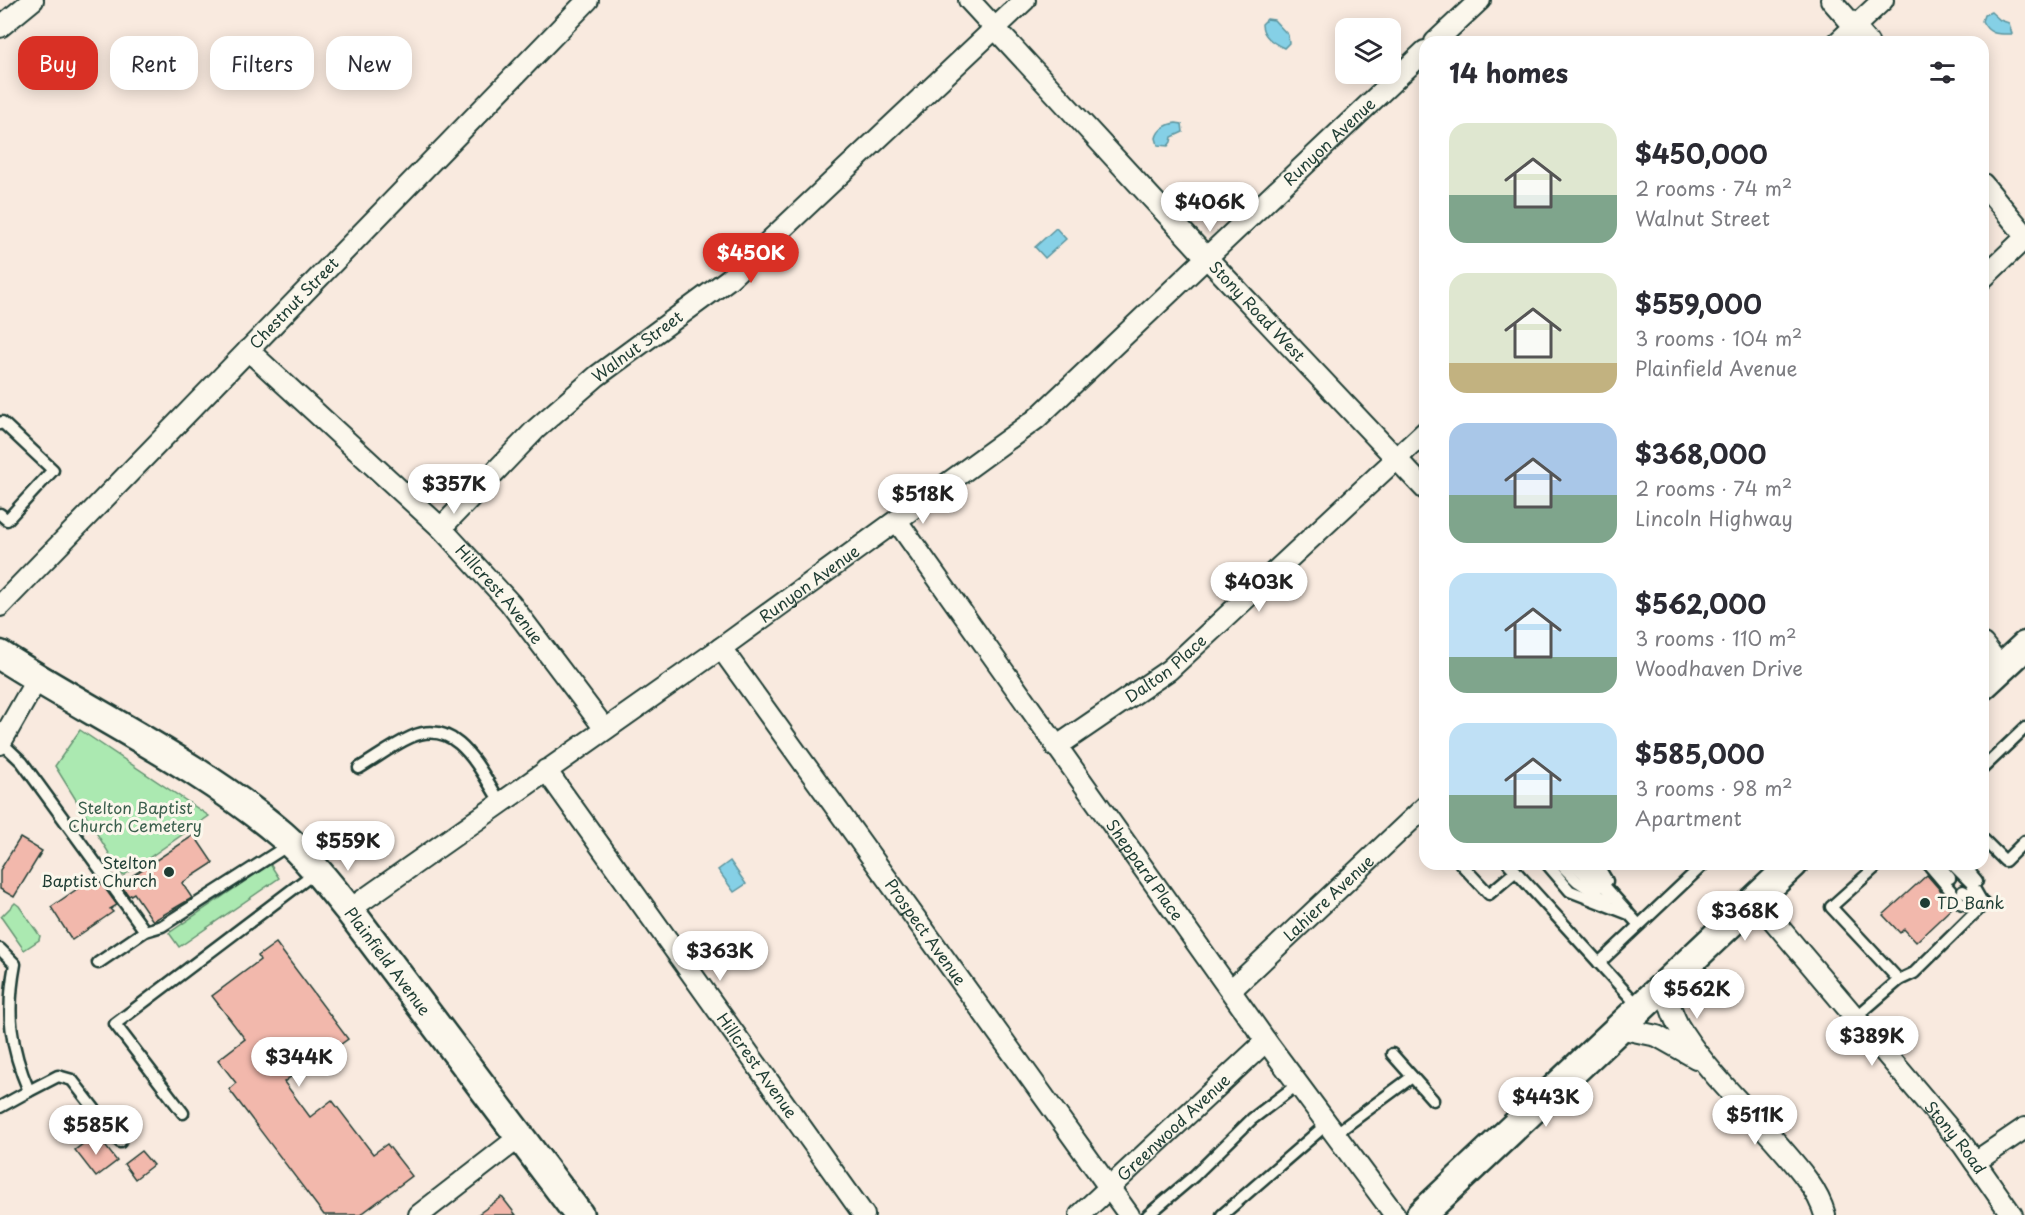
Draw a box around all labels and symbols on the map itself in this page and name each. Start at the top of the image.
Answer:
street label: Runyon Avenue [1277,91,1380,191]
pin: $406K [1168,182,1252,233]
pin: $450K [709,233,793,284]
street label: Chestnut Street [243,251,344,354]
street label: Stony Road West [1204,255,1311,366]
street label: Walnut Street [586,304,688,387]
pin: $357K [412,464,496,515]
pin: $518K [881,474,965,525]
street label: Hillcrest Avenue [451,538,550,649]
street label: Runyon Avenue [753,538,864,628]
pin: $403K [1217,562,1301,613]
street label: Dalton Place [1120,628,1211,708]
park label: Stelton Baptist Church Cemetery [68,795,202,837]
street label: Sheppard Place [1101,814,1190,925]
pin: $559K [306,821,390,872]
street label: Lahiere Avenue [1277,848,1379,946]
place label: Stelton Baptist Church [41,850,157,892]
marker: Stelton Baptist Church [162,865,176,879]
street label: Prospect Avenue [880,873,973,990]
place label: TD Bank [1937,890,2005,914]
pin: $368K [1703,891,1787,942]
marker: TD Bank [1918,896,1932,910]
street label: Plainfield Avenue [340,902,437,1020]
pin: $363K [678,931,762,982]
pin: $562K [1655,969,1739,1020]
street label: Hillcrest Avenue [712,1007,804,1123]
pin: $389K [1830,1016,1914,1067]
pin: $344K [257,1037,341,1088]
street label: Greenwood Avenue [1111,1067,1235,1186]
pin: $443K [1504,1077,1588,1128]
pin: $511K [1713,1095,1797,1146]
street label: Stony Road [1919,1095,1993,1178]
pin: $585K [54,1105,138,1156]

